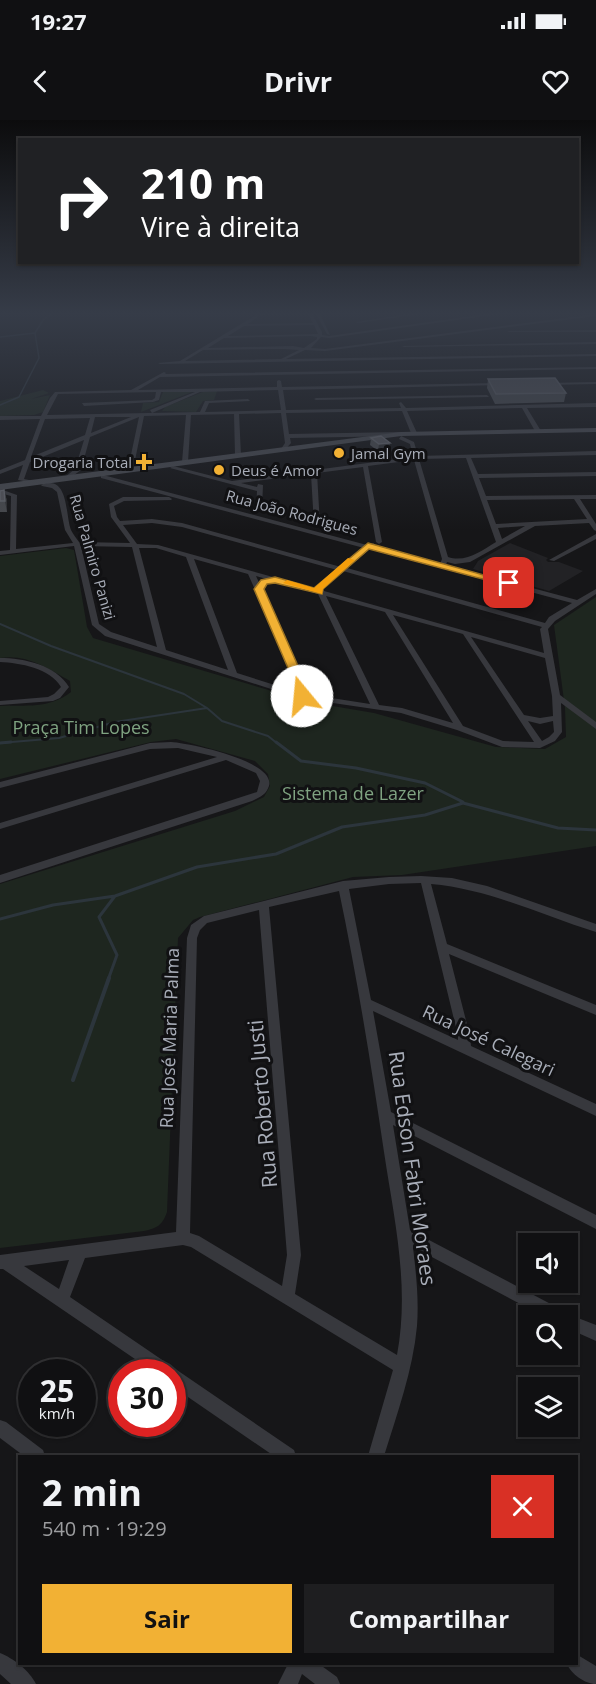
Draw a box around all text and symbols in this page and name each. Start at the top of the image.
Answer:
text: 19:27 [30,6,87,36]
text: Drivr [264,63,332,100]
icon: back [24,65,57,98]
icon: heart [539,65,572,98]
text: 210 m [141,154,265,211]
icon: right [42,162,120,240]
text: Vire à direita [141,208,300,245]
place label: Jamal Gym [349,443,426,463]
marker: Jamal Gym [332,446,346,460]
place label: Drogaria Total [33,452,132,472]
marker: Drogaria Total [137,455,151,469]
place label: Deus é Amor [231,460,321,480]
marker: Deus é Amor [212,463,226,477]
street label: Rua João Rodrigues [224,485,360,539]
street label: Rua Palmiro Panizi [66,492,120,622]
pin [483,557,534,608]
icon: arrive [492,566,525,599]
position arrow [270,664,334,728]
park label: Praça Tim Lopes [12,715,150,739]
park label: Sistema de Lazer [282,781,425,805]
street label: Rua José Maria Palma [154,947,184,1129]
street label: Rua José Calegari [419,999,559,1081]
street label: Rua Roberto Justi [241,1019,283,1189]
street label: Rua Edson Fabri Moraes [383,1049,443,1287]
map controls [518,1233,578,1437]
button: sound [518,1233,578,1293]
button: search [518,1305,578,1365]
speed limit sign: 30 [108,1359,186,1437]
text: 25 [40,1370,74,1411]
button: layers [518,1377,578,1437]
text: km/h [39,1403,75,1423]
text: 2 min [42,1468,142,1517]
button: close [491,1475,554,1538]
text: 540 m · 19:29 [42,1515,167,1542]
button: Sair [42,1584,292,1653]
button: Compartilhar [304,1584,554,1653]

